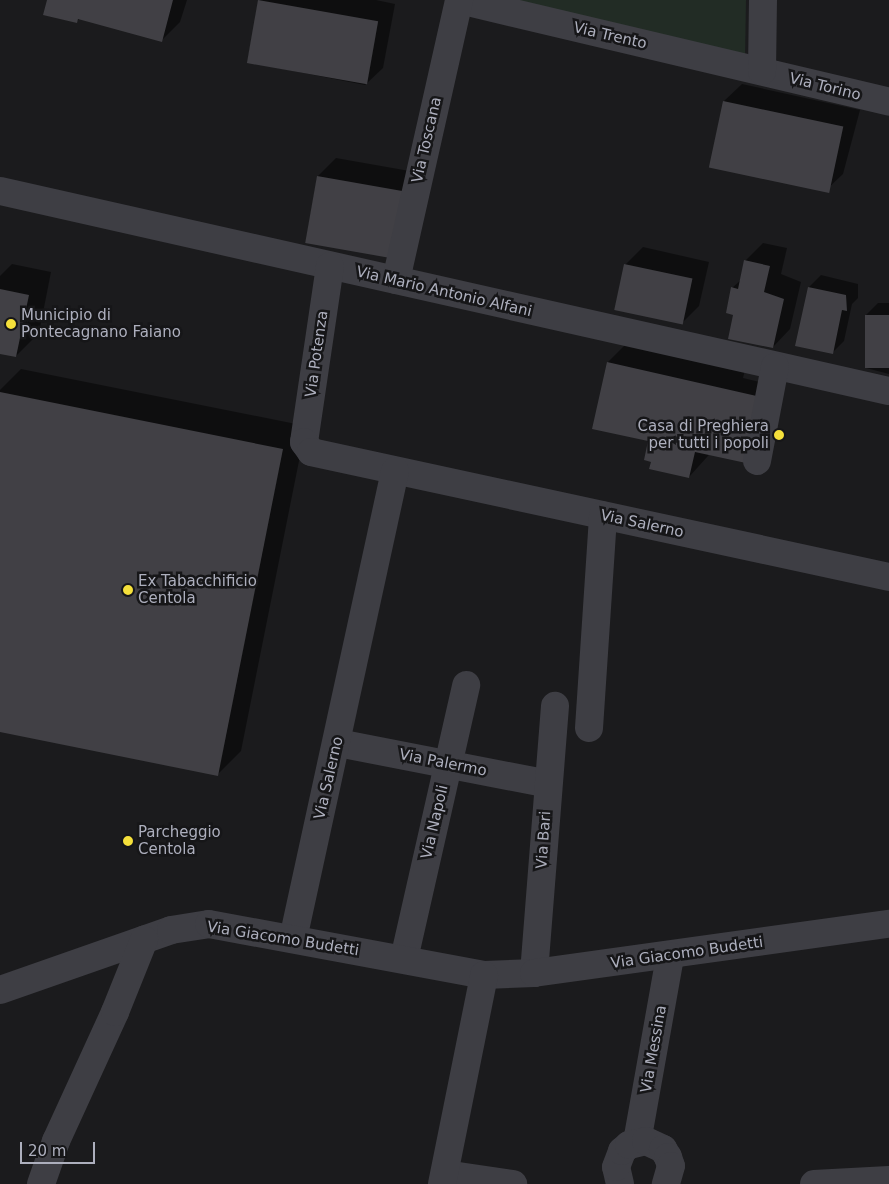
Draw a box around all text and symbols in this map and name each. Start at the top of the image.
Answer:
street label: Via Trento [572,19,648,53]
street label: Via Torino [787,69,863,105]
street label: Via Toscana [408,95,446,185]
street label: Via Mario Antonio Alfani [355,263,533,321]
place label: Municipio di Pontecagnano Faiano [21,306,181,341]
street label: Via Potenza [302,309,332,399]
marker: Municipio di Pontecagnano Faiano [5,318,17,330]
place label: Casa di Preghiera per tutti i popoli [637,417,769,452]
marker: Casa di Preghiera per tutti i popoli [773,429,785,441]
street label: Via Salerno [599,506,685,542]
place label: Ex Tabacchificio Centola [138,572,257,607]
marker: Ex Tabacchificio Centola [122,584,134,596]
street label: Via Salerno [311,735,347,821]
street label: Via Palermo [398,746,488,780]
street label: Via Napoli [418,783,452,861]
street label: Via Bari [533,811,555,869]
place label: Parcheggio Centola [138,823,221,858]
marker: Parcheggio Centola [122,835,134,847]
street label: Via Giacomo Budetti [206,918,360,960]
street label: Via Giacomo Budetti [610,933,764,973]
street label: Via Messina [637,1004,671,1094]
scale bar [22,1132,98,1164]
text: 20 m [28,1142,66,1160]

